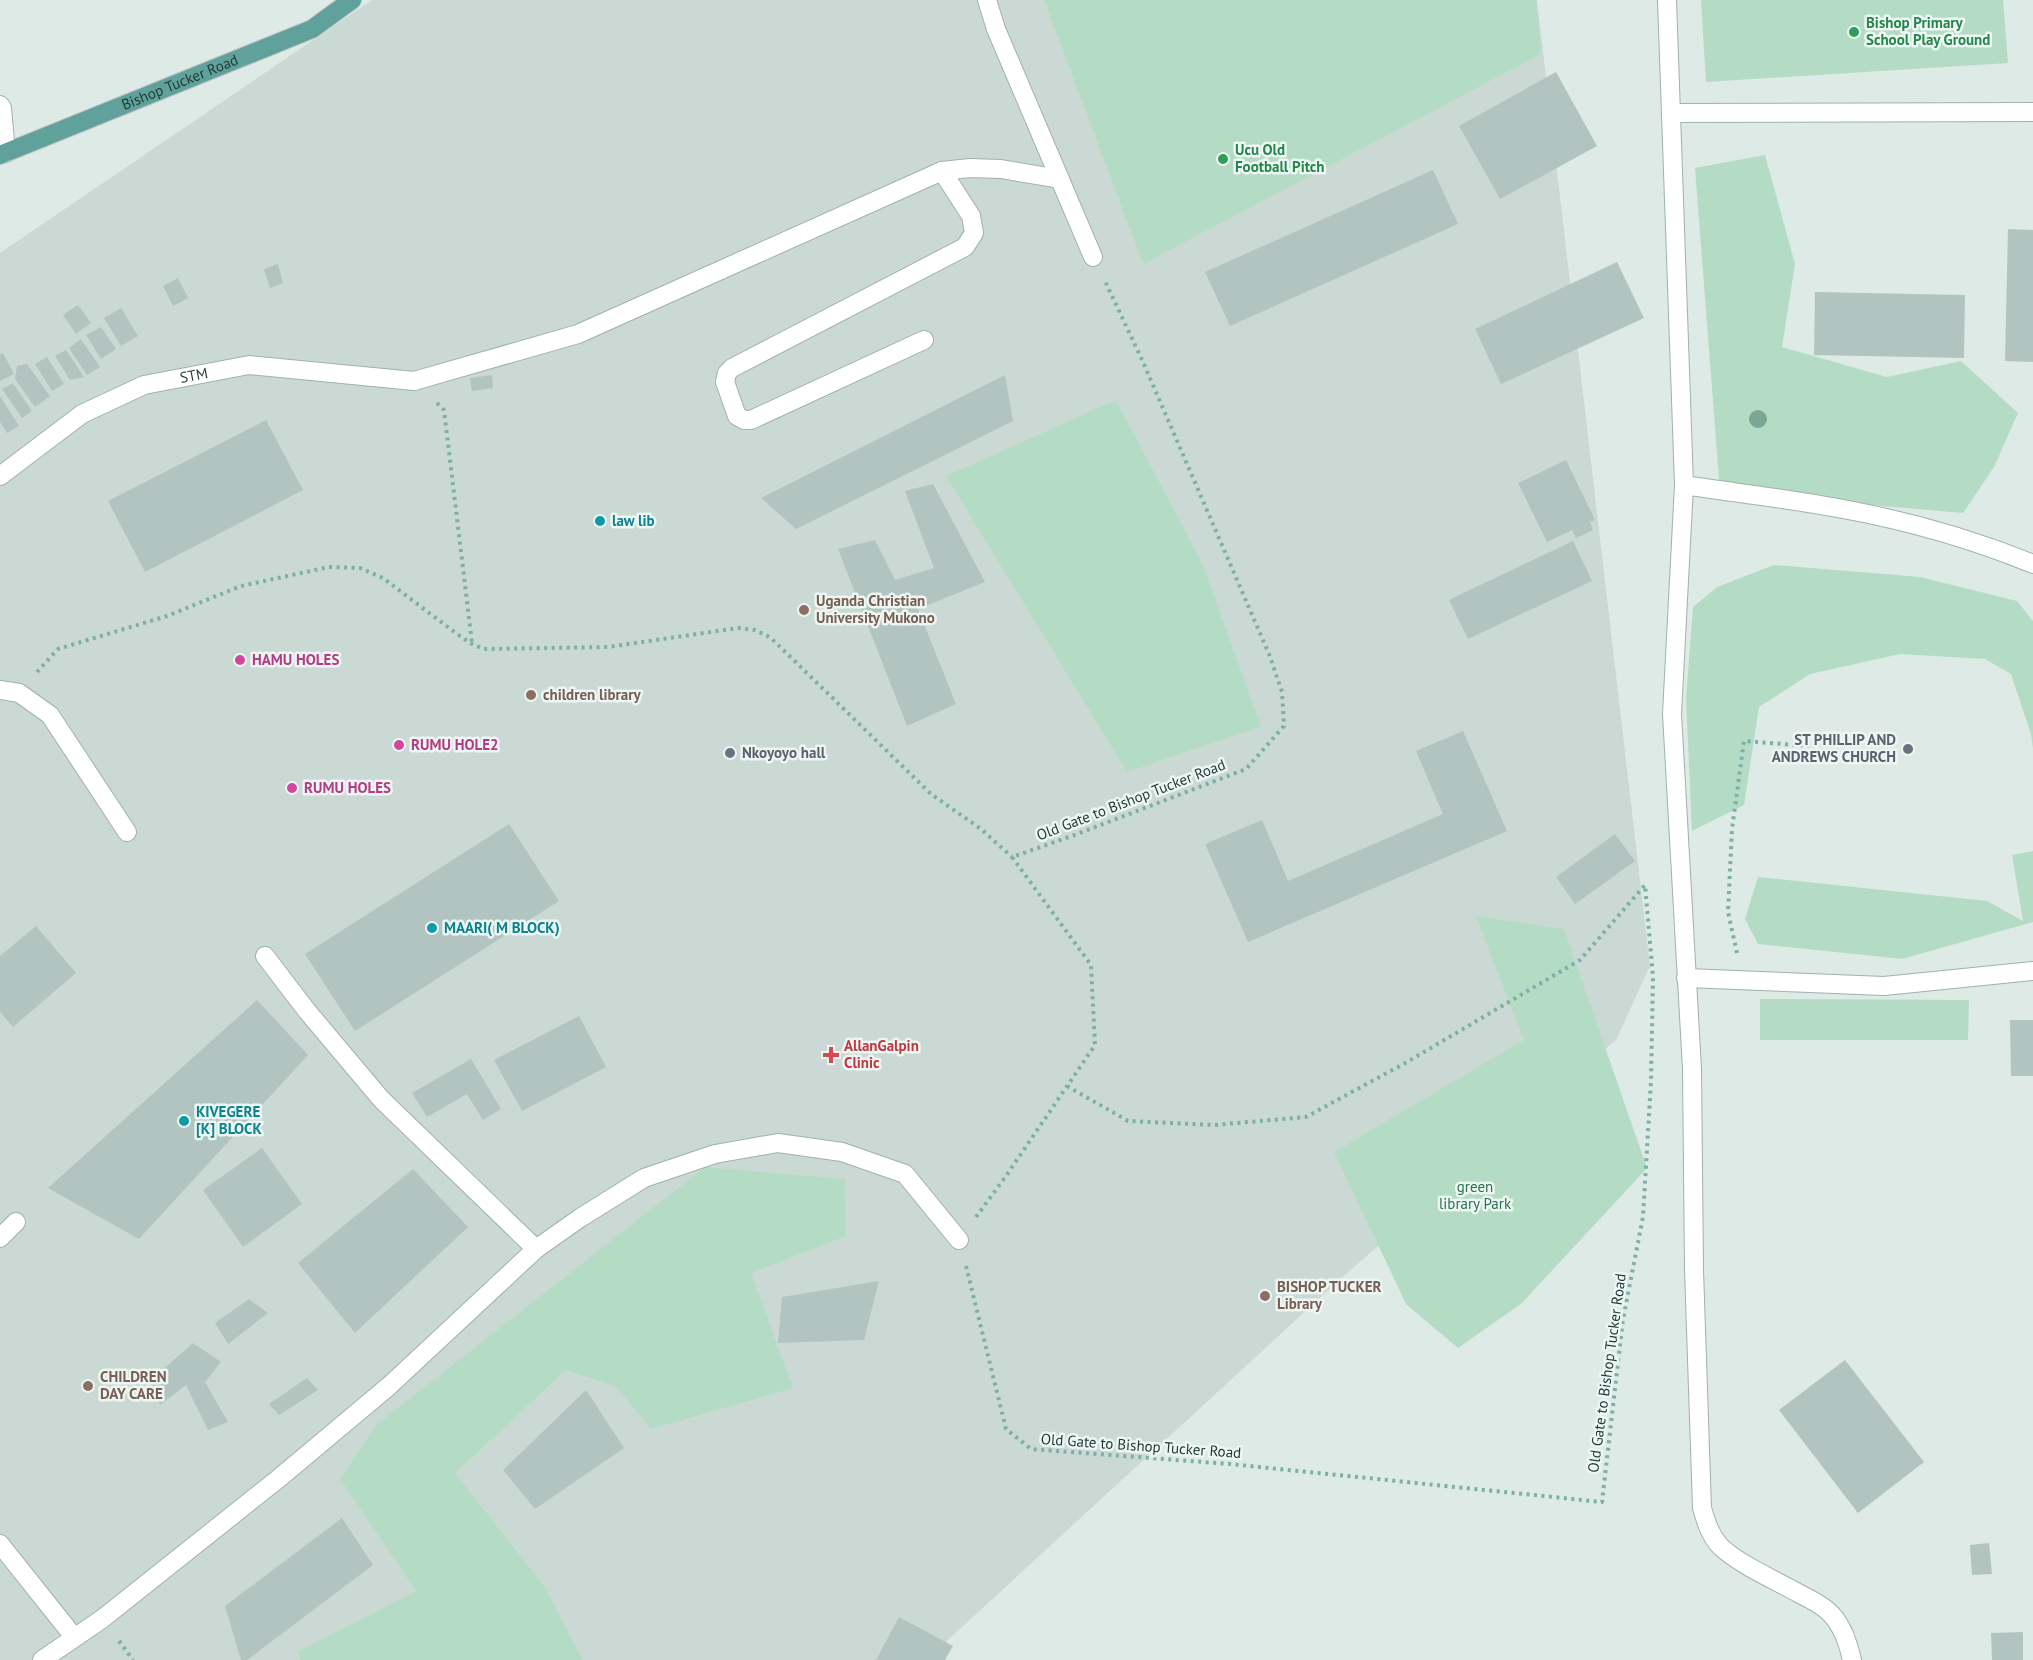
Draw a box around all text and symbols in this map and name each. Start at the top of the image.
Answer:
place label: Bishop Primary School Play Ground [1866,13,1990,49]
marker: Bishop Primary School Play Ground [1847,25,1861,39]
street label: Bishop Tucker Road [119,50,241,114]
place label: Ucu Old Football Pitch [1235,140,1325,176]
marker: Ucu Old Football Pitch [1216,152,1230,166]
street label: STM [178,363,209,387]
place label: law lib [612,511,655,530]
marker: law lib [593,514,607,528]
place label: Uganda Christian University Mukono [816,591,935,627]
marker: Uganda Christian University Mukono [797,603,811,617]
place label: HAMU HOLES [252,650,339,669]
marker: HAMU HOLES [233,653,247,667]
place label: children library [543,685,642,704]
marker: children library [524,688,538,702]
place label: ST PHILLIP AND ANDREWS CHURCH [1772,730,1896,766]
place label: RUMU HOLE2 [411,735,499,754]
marker: RUMU HOLE2 [392,738,406,752]
marker: ST PHILLIP AND ANDREWS CHURCH [1901,742,1915,756]
place label: Nkoyoyo hall [742,743,826,762]
marker: Nkoyoyo hall [723,746,737,760]
street label: Old Gate to Bishop Tucker Road [1034,755,1228,844]
place label: RUMU HOLES [304,778,391,797]
marker: RUMU HOLES [285,781,299,795]
place label: MAARI( M BLOCK) [444,918,560,937]
marker: MAARI( M BLOCK) [425,921,439,935]
place label: AllanGalpin Clinic [844,1036,919,1072]
marker: AllanGalpin Clinic [822,1046,840,1064]
place label: KIVEGERE [K] BLOCK [196,1102,262,1138]
marker: KIVEGERE [K] BLOCK [177,1114,191,1128]
park label: green library Park [1439,1177,1512,1213]
street label: Old Gate to Bishop Tucker Road [1583,1272,1630,1474]
place label: BISHOP TUCKER Library [1277,1277,1382,1313]
marker: BISHOP TUCKER Library [1258,1289,1272,1303]
place label: CHILDREN DAY CARE [100,1367,167,1403]
marker: CHILDREN DAY CARE [81,1379,95,1393]
street label: Old Gate to Bishop Tucker Road [1040,1429,1242,1462]

